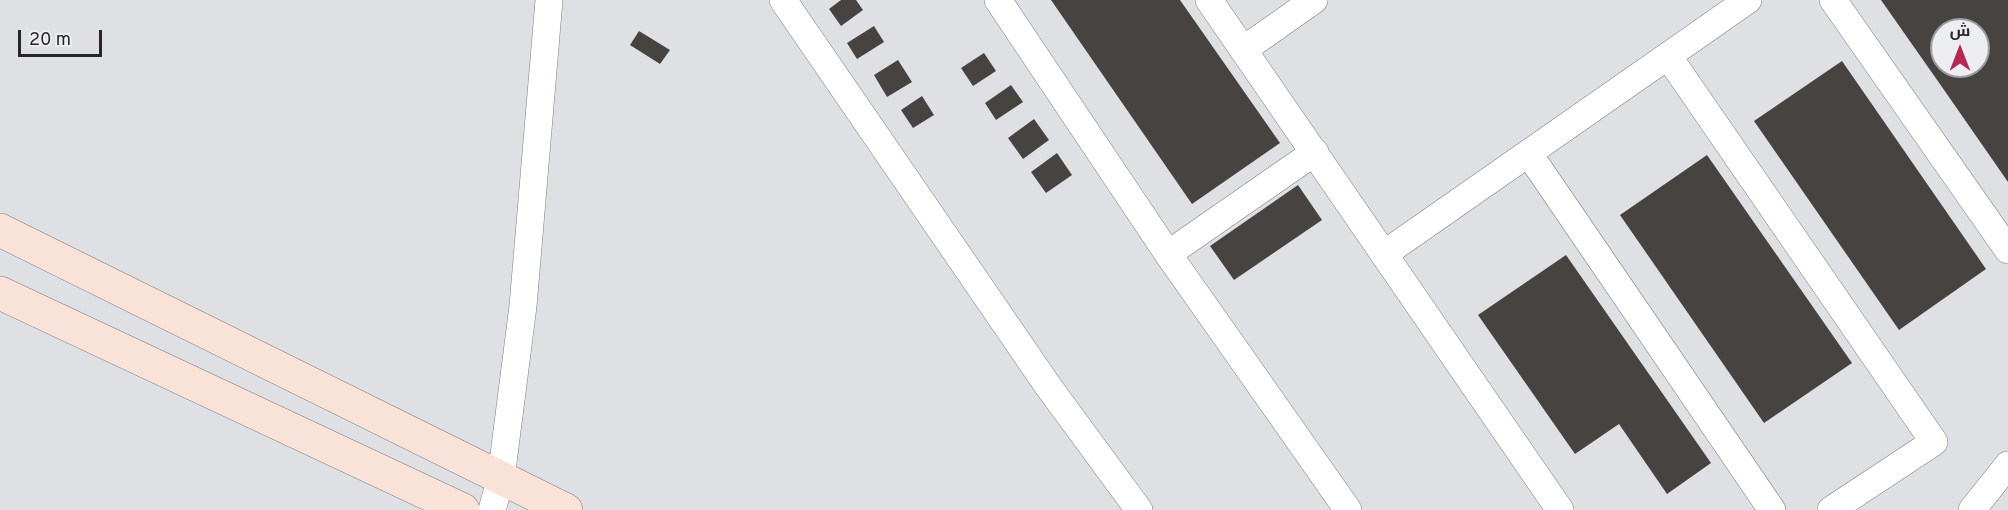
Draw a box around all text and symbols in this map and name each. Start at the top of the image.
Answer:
scale bar [21,18,105,56]
north arrow [1930,18,1990,78]
text: ش [1950,22,1970,42]
text: 20 m [29,29,71,52]

